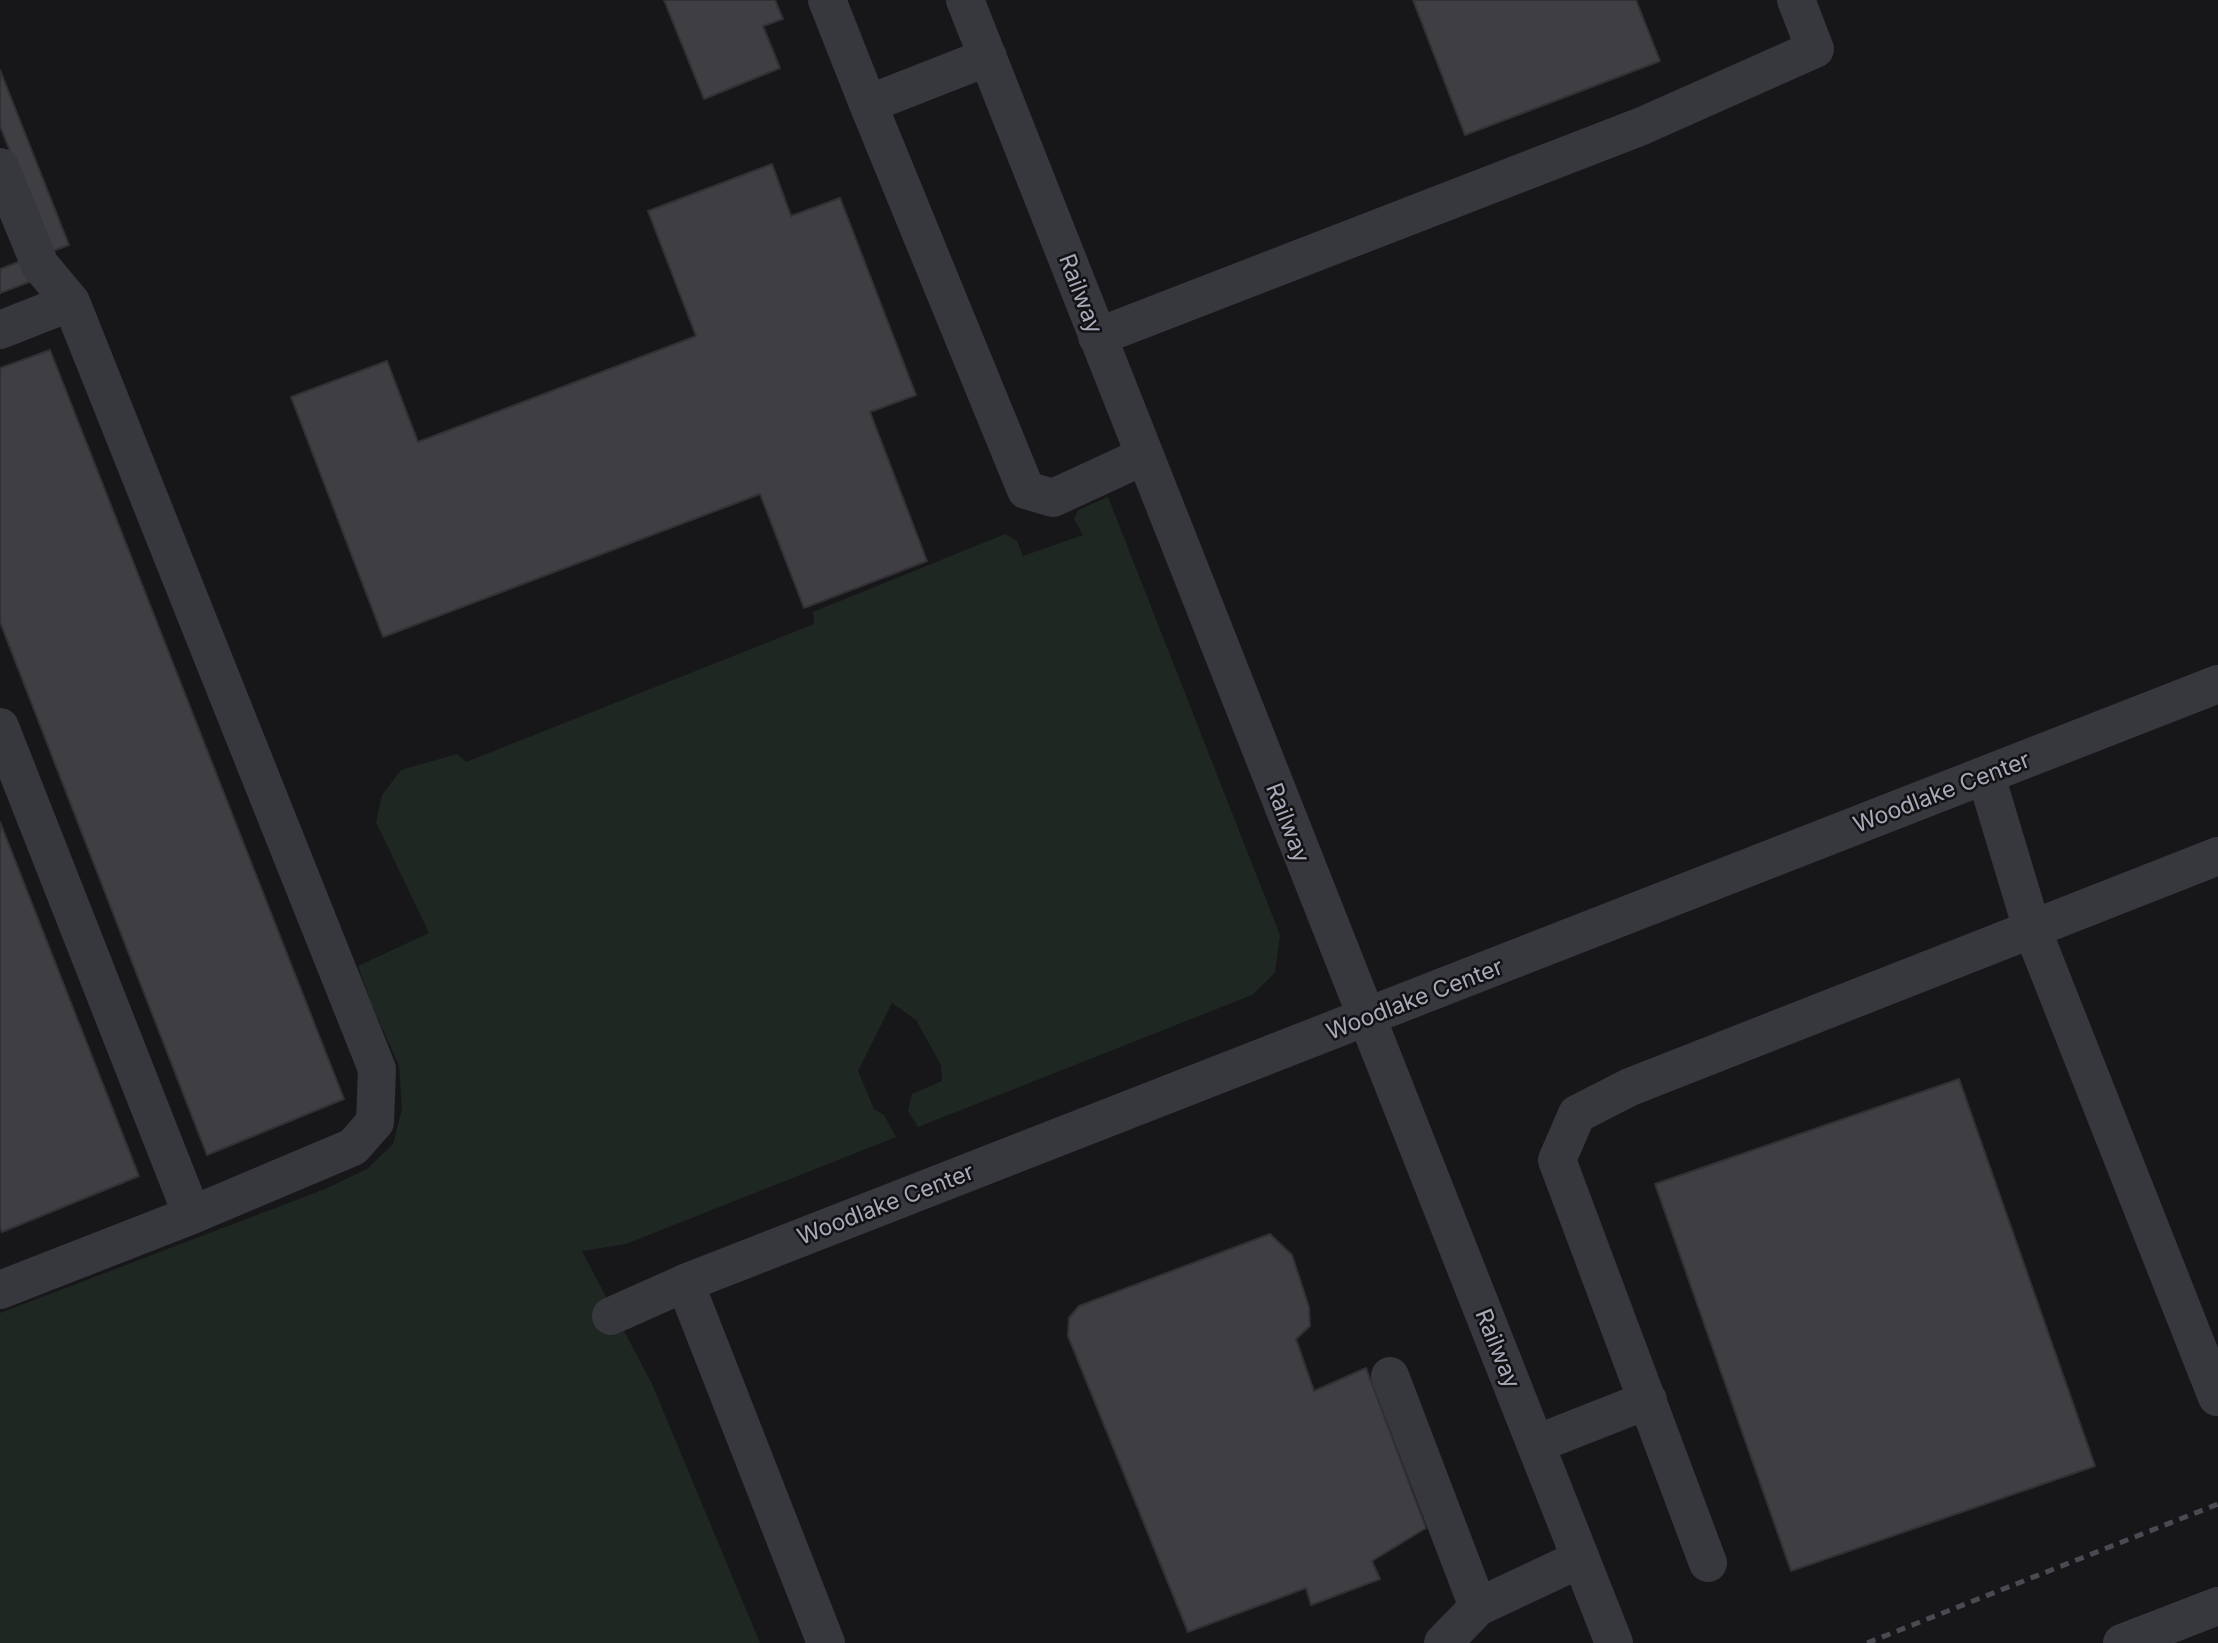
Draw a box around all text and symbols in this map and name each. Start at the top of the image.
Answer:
street label: Railway [1052,250,1108,338]
street label: Woodlake Center [1850,747,2034,839]
street label: Railway [1259,779,1315,867]
street label: Woodlake Center [1323,954,1507,1046]
street label: Woodlake Center [794,1159,978,1251]
street label: Railway [1469,1305,1525,1393]

